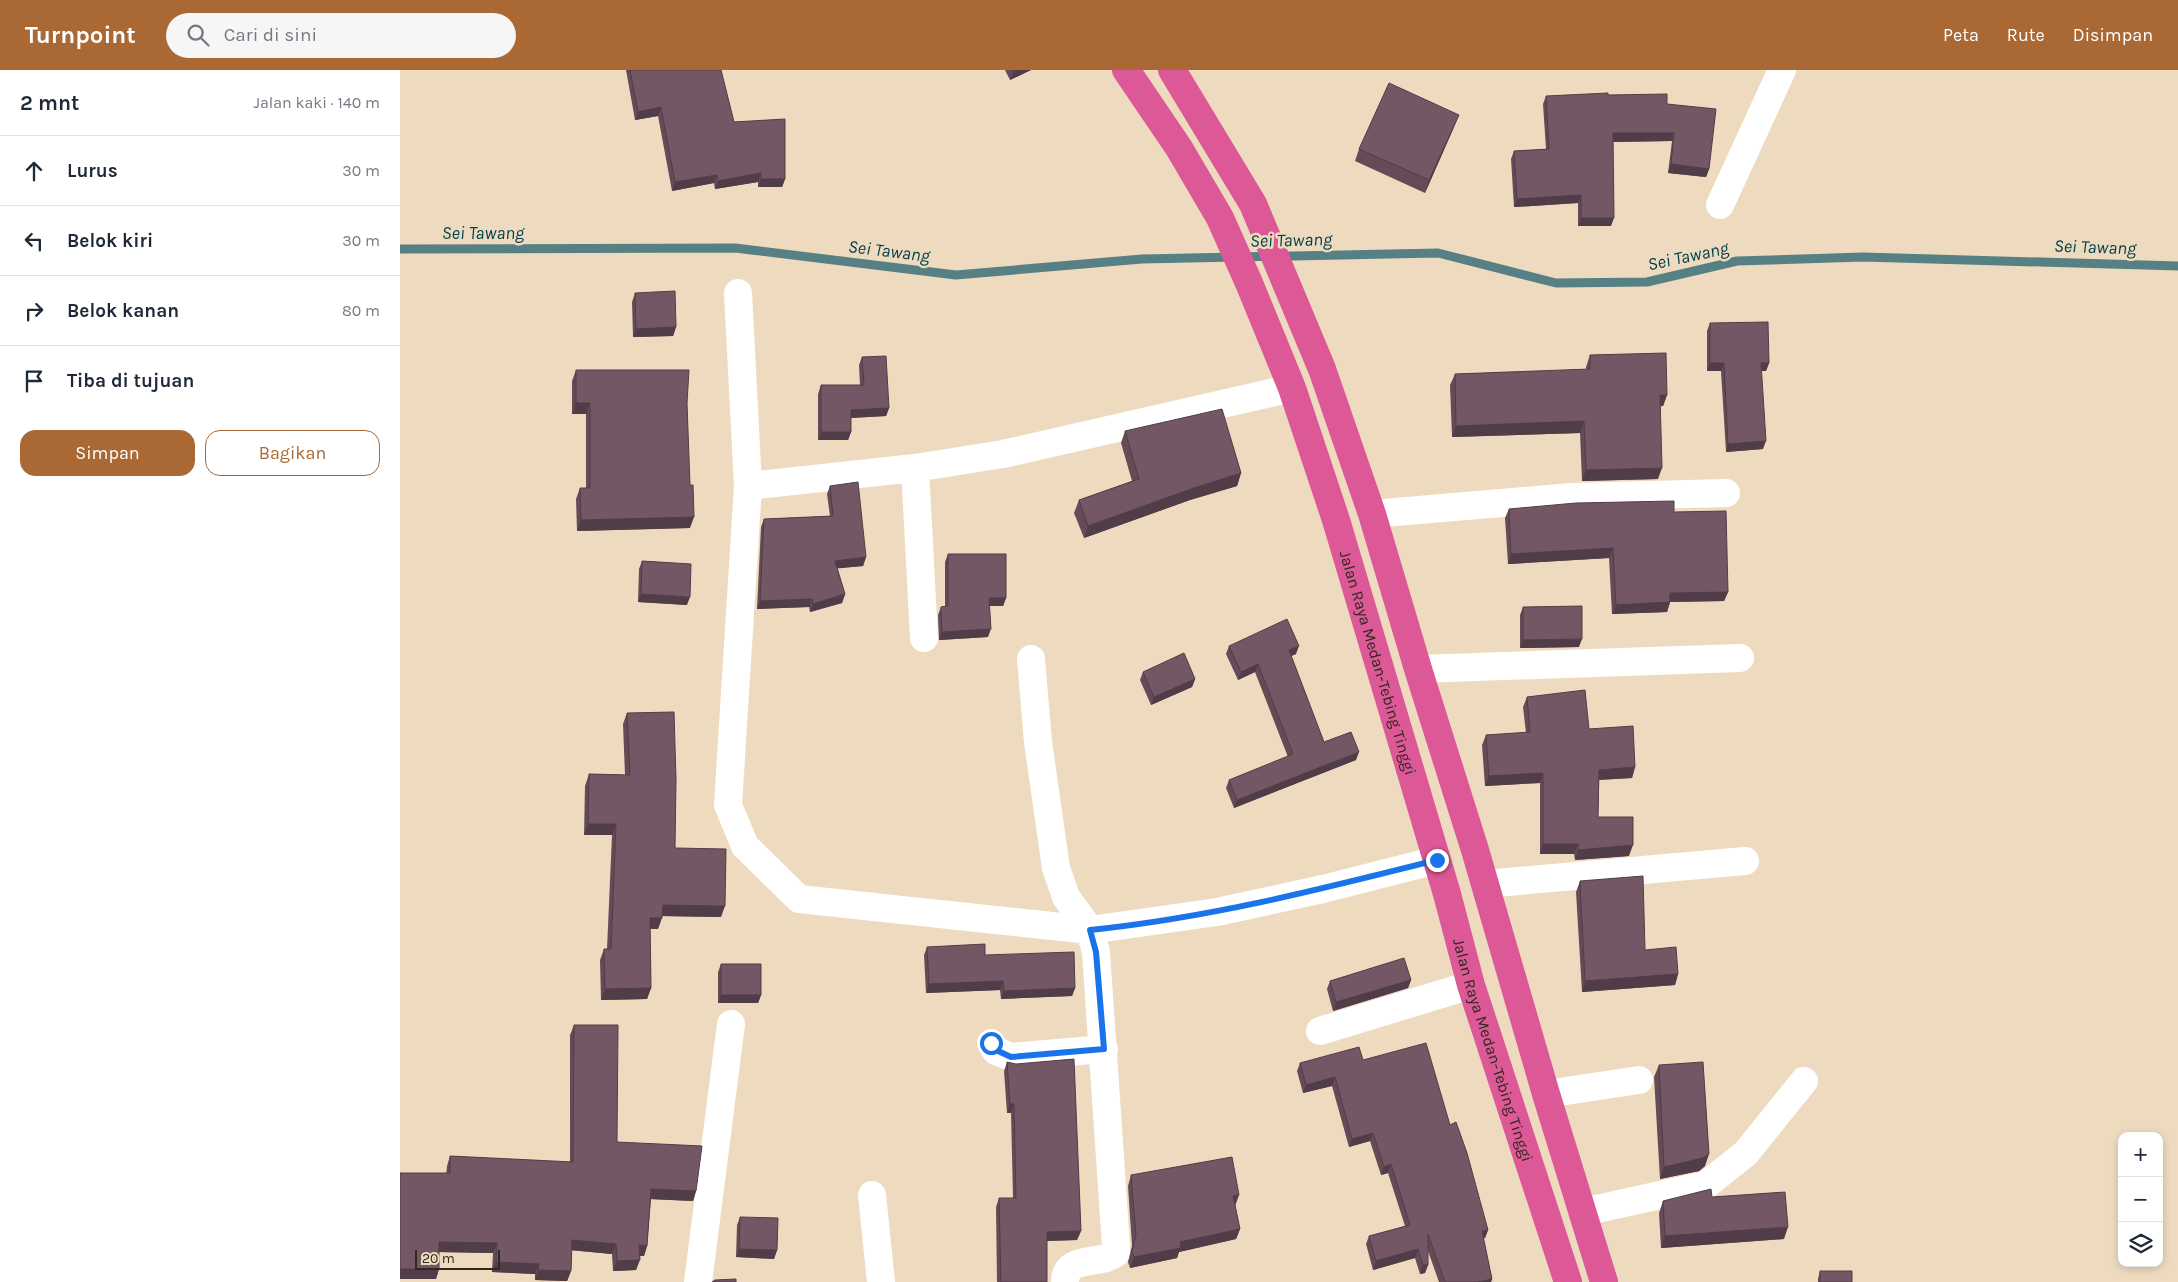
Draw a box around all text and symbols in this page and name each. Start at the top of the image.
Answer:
search box [166,13,516,58]
text: Turnpoint [25,21,136,49]
icon: search [184,21,212,49]
text: Cari di sini [224,24,317,46]
text: Peta [1943,24,1979,46]
text: Rute [2007,24,2045,46]
text: Disimpan [2073,24,2153,46]
text: 2 mnt [20,91,79,115]
text: Jalan kaki · 140 m [253,93,380,112]
icon: ahead [20,157,48,185]
text: Lurus [67,160,118,182]
text: 30 m [342,161,380,180]
water label: Sei Tawang [442,222,525,244]
icon: left [20,227,48,255]
water label: Sei Tawang [1250,228,1333,252]
text: Belok kiri [67,230,153,252]
text: 30 m [342,231,380,250]
water label: Sei Tawang [847,235,932,267]
water label: Sei Tawang [2053,235,2137,259]
water label: Sei Tawang [1645,237,1731,275]
icon: right [20,297,48,325]
text: Belok kanan [67,300,179,322]
text: 80 m [342,301,380,320]
icon: arrive [20,367,48,395]
text: Tiba di tujuan [67,370,194,392]
button: Simpan [20,430,195,476]
button: Bagikan [205,430,380,476]
street label: Jalan Raya Medan-Tebing Tinggi [1336,548,1421,777]
route end [1426,849,1449,872]
street label: Jalan Raya Medan-Tebing Tinggi [1450,936,1538,1164]
route start [980,1032,1003,1055]
map controls [2118,1132,2163,1267]
button: + [2118,1132,2163,1177]
button: − [2118,1177,2163,1222]
button: layers [2118,1222,2163,1267]
scale bar [415,1247,500,1270]
text: 20 m [422,1250,455,1267]

